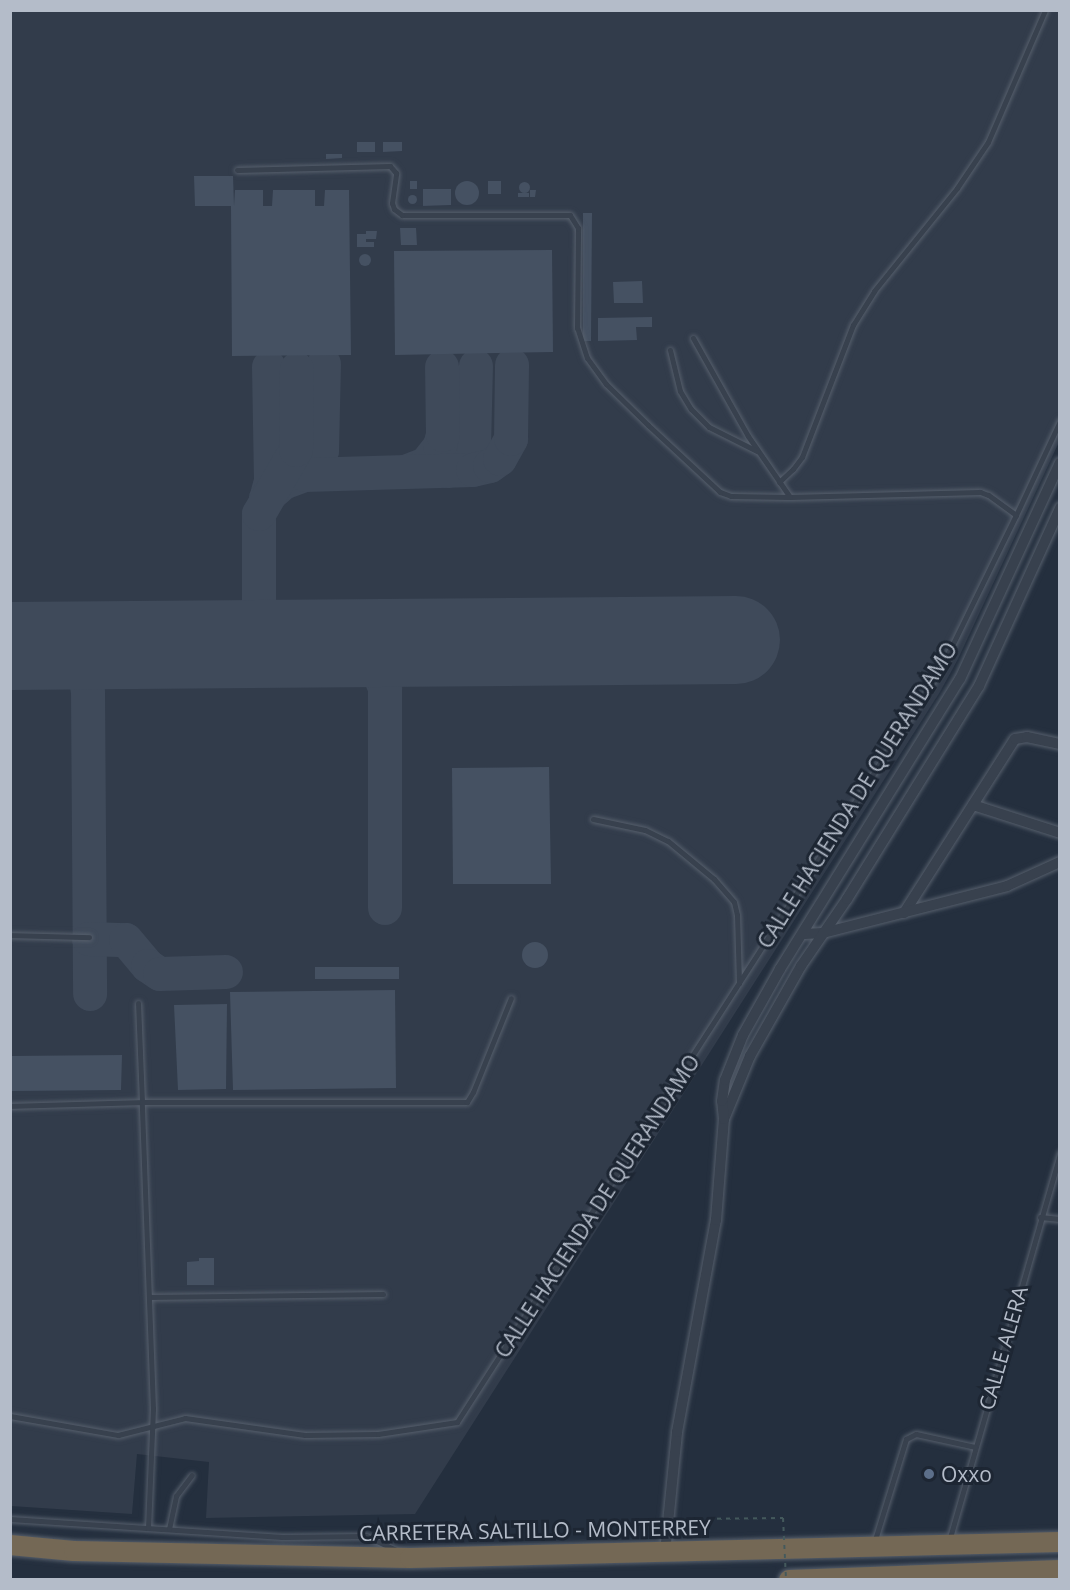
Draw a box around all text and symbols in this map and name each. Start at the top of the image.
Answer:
street label: CALLE HACIENDA DE QUERANDAMO [752,637,962,953]
street label: CALLE HACIENDA DE QUERANDAMO [489,1050,705,1362]
street label: CALLE ALERA [973,1283,1033,1413]
place label: Oxxo [941,1461,992,1487]
marker: Oxxo [922,1467,936,1481]
street label: CARRETERA SALTILLO - MONTERREY [359,1514,711,1546]

